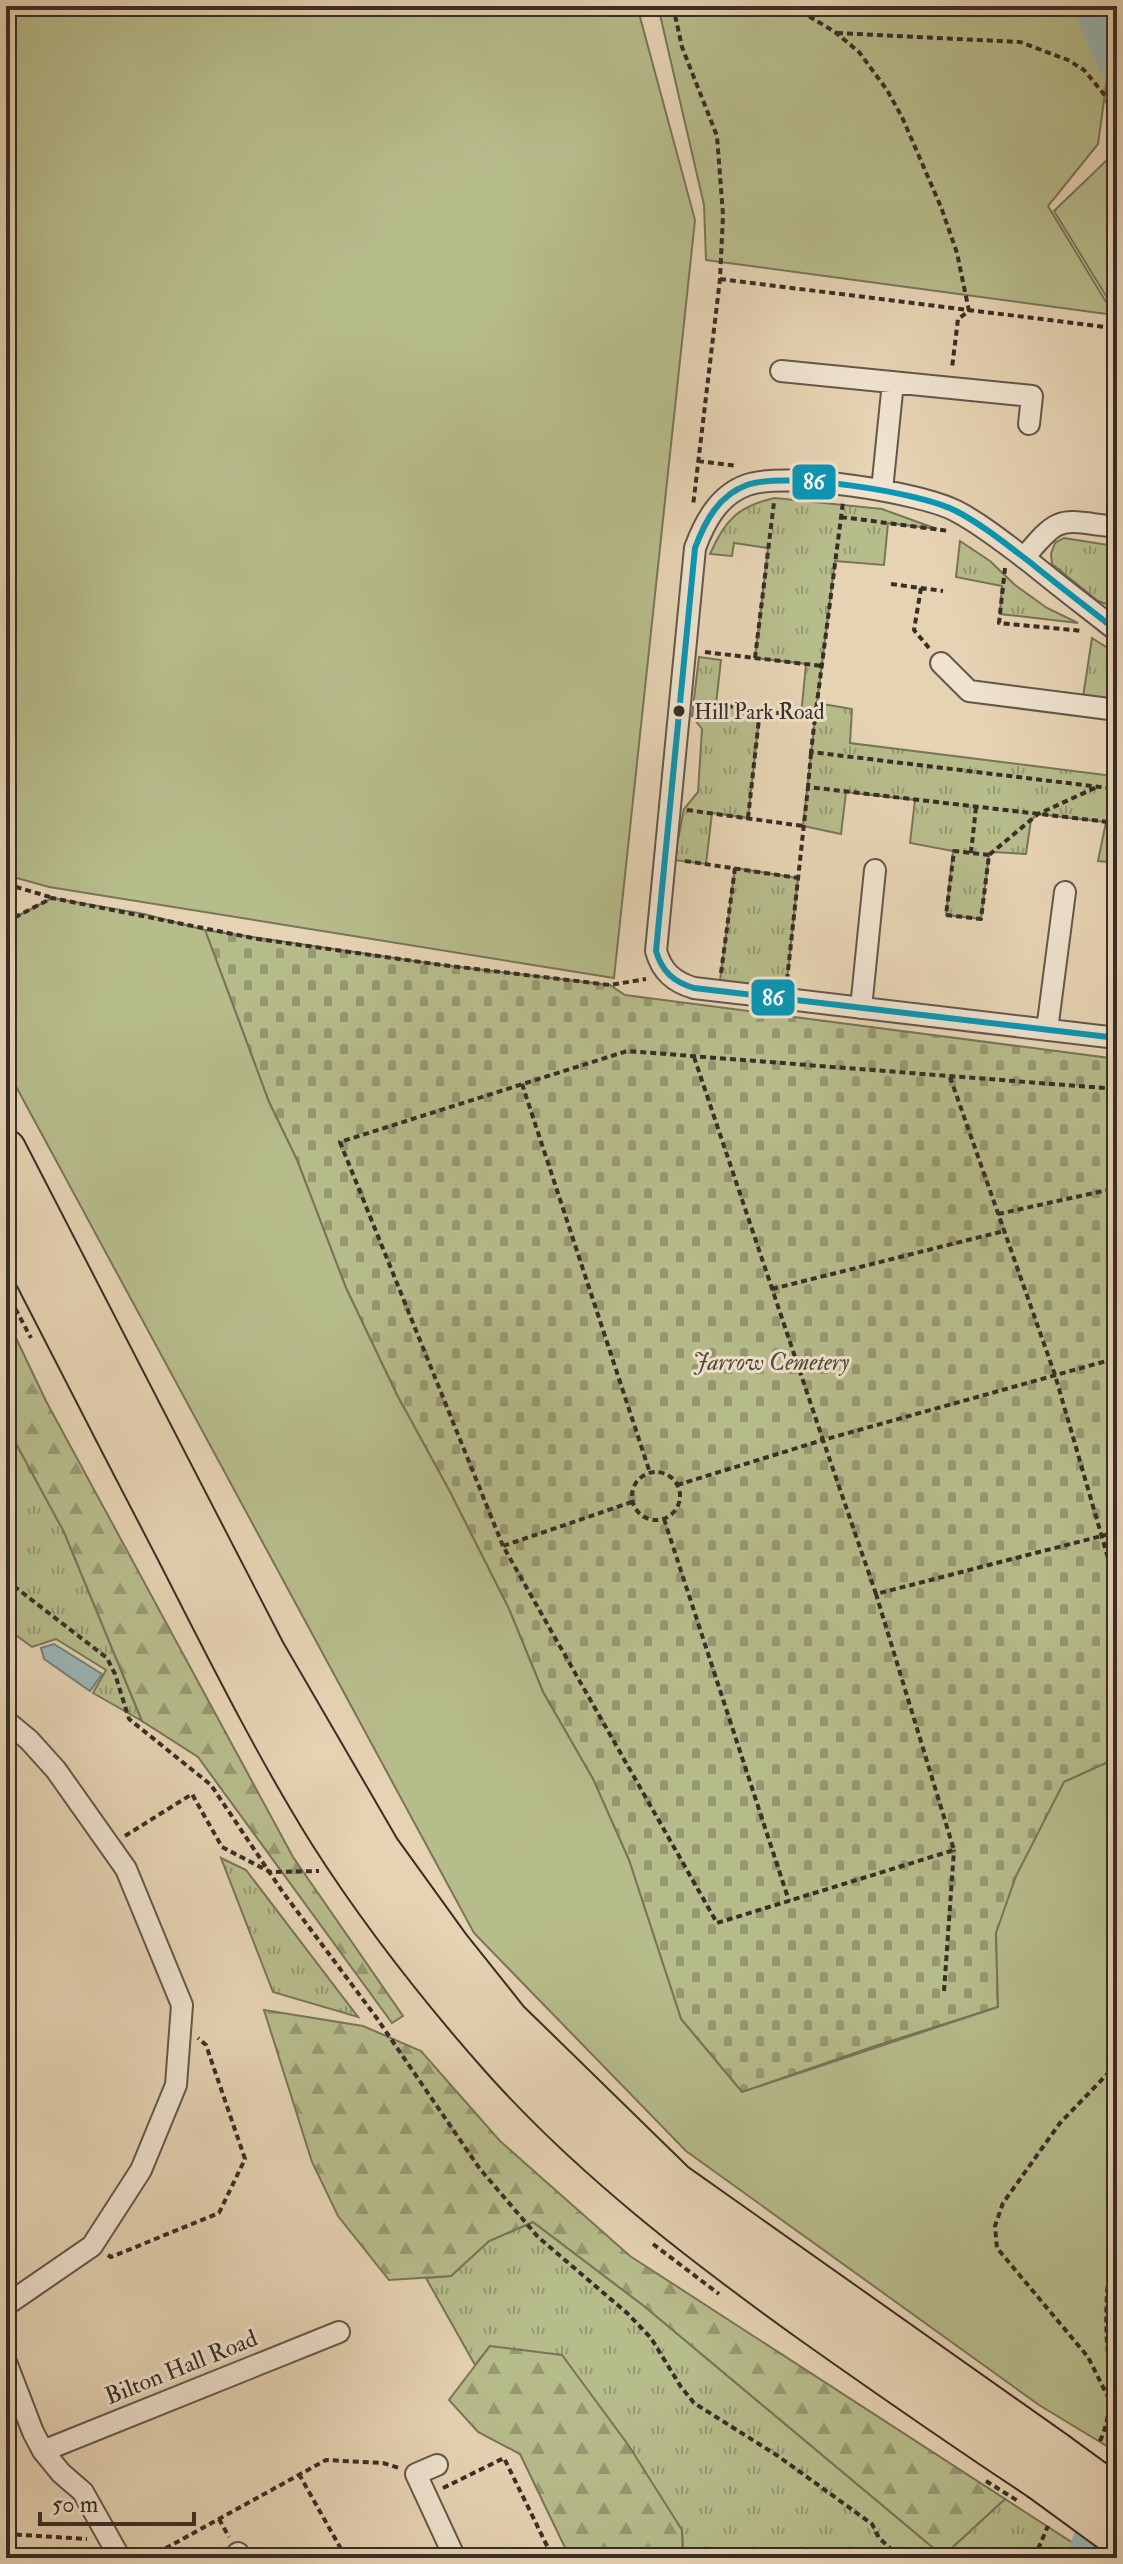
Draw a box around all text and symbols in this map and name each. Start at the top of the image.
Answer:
line badge: 86 [791,463,837,501]
text: 86 [803,468,827,496]
place label: Hill Park Road [694,698,825,726]
marker: Hill Park Road [671,703,687,719]
line badge: 86 [750,978,796,1017]
text: 86 [762,984,786,1012]
park label: Jarrow Cemetery [693,1347,850,1378]
street label: Bilton Hall Road [100,2323,262,2412]
scale bar [40,2476,194,2526]
text: 50 m [52,2489,99,2520]

